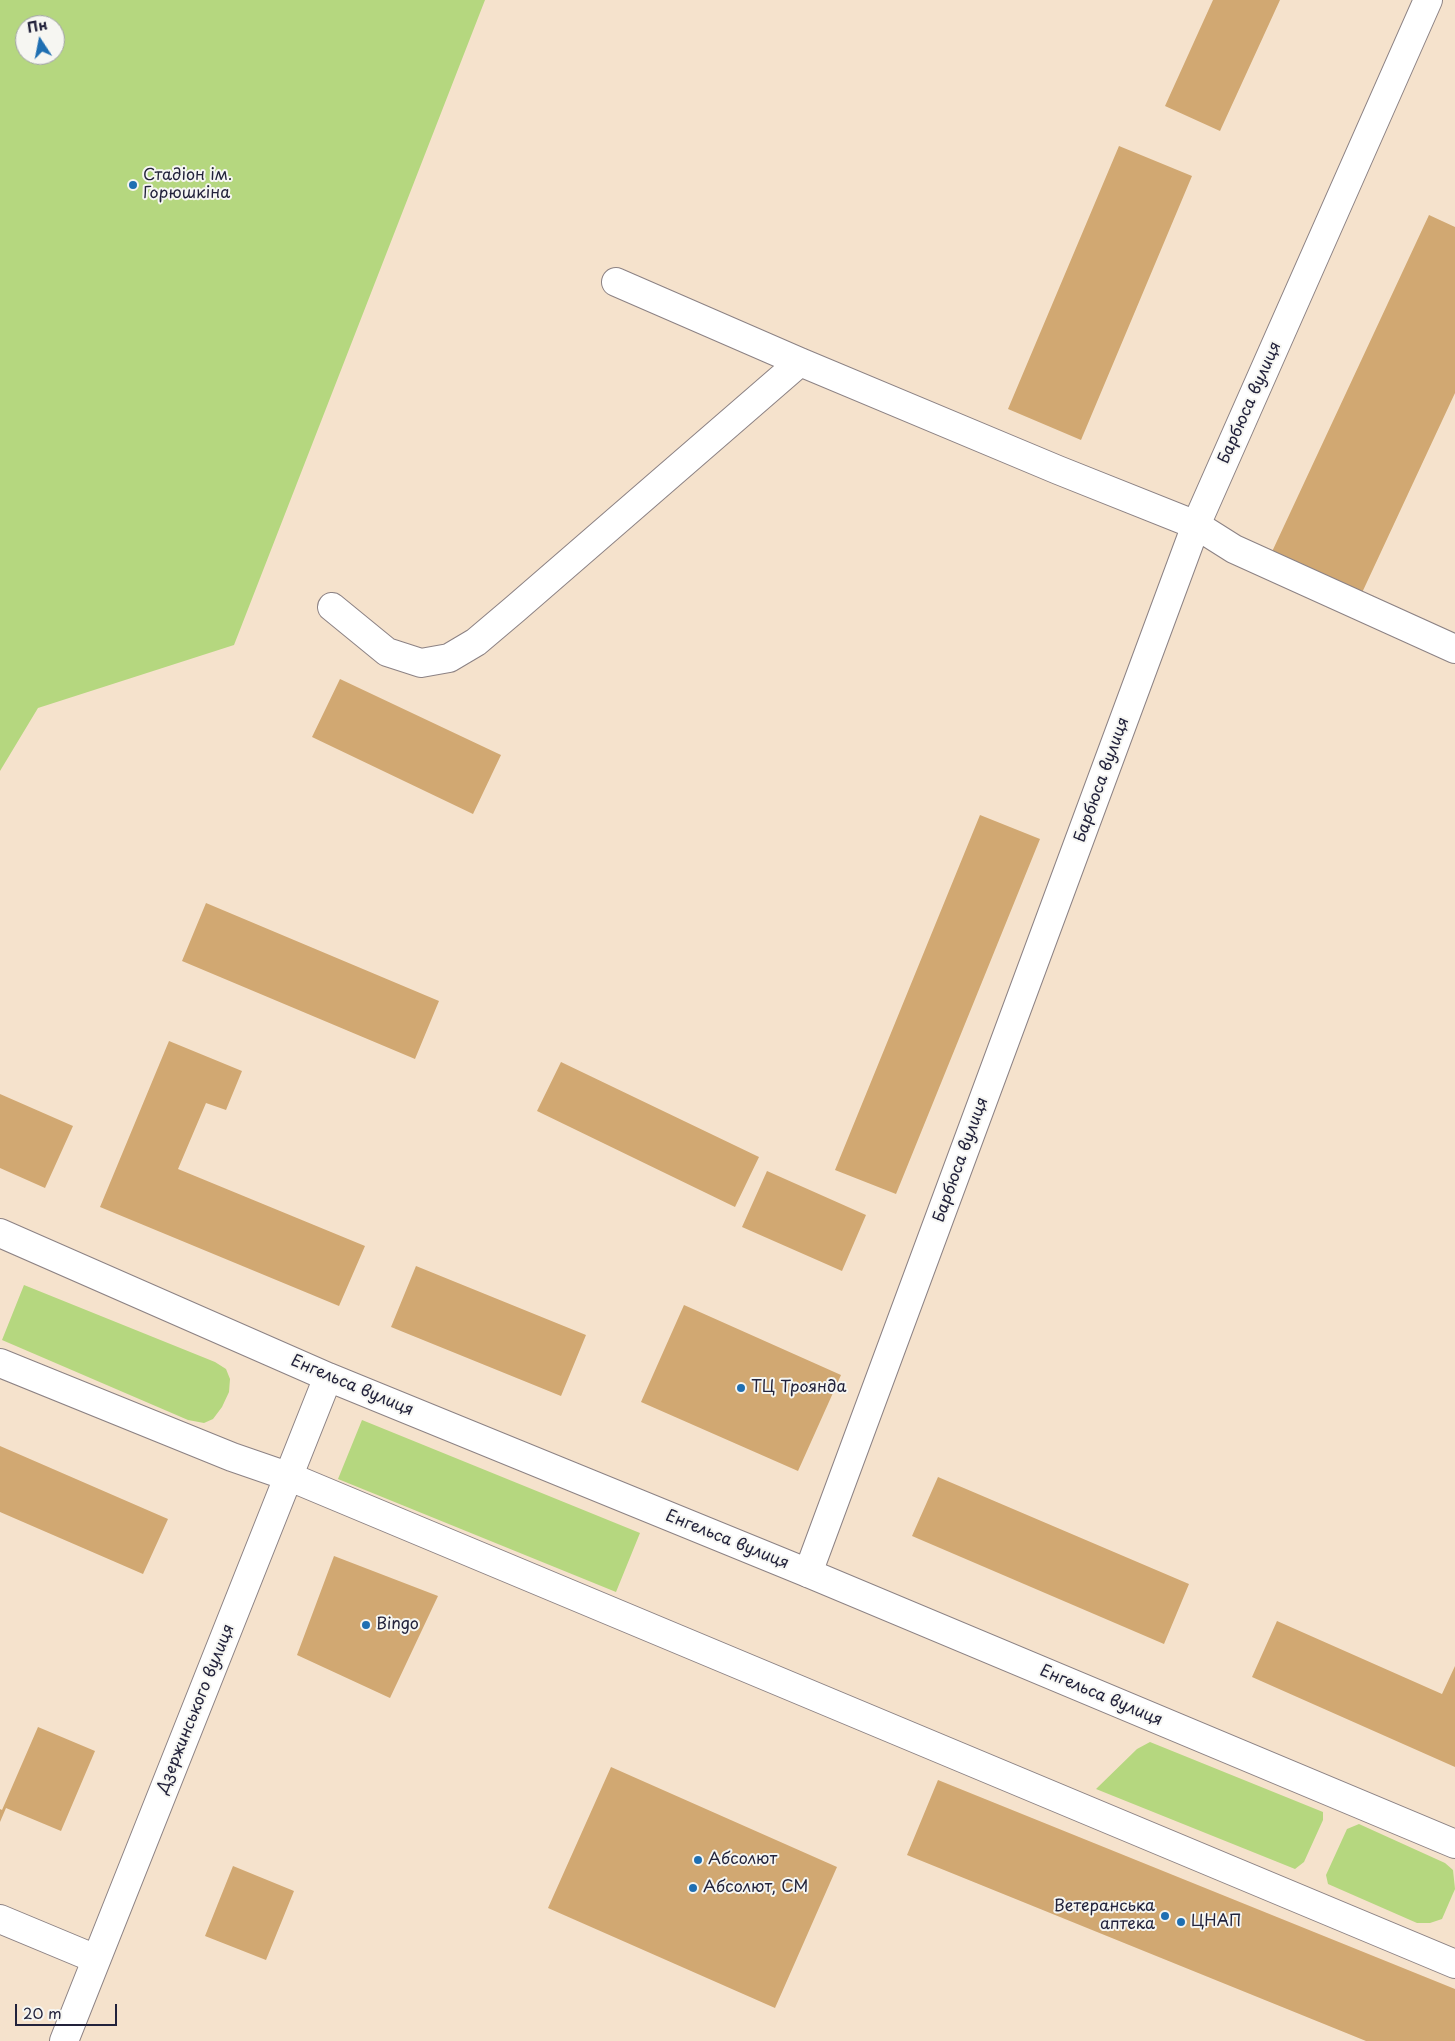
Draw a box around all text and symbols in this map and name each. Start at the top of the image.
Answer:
text: Пн [25,14,49,38]
north arrow [15,15,65,65]
place label: Стадіон ім. Горюшкіна [143,166,232,204]
marker: Стадіон ім. Горюшкіна [127,179,139,191]
street label: Барбюса вулиця [1214,339,1286,467]
street label: Барбюса вулиця [1070,715,1134,845]
street label: Барбюса вулиця [929,1095,993,1225]
street label: Енгельса вулиця [288,1351,416,1421]
place label: ТЦ Троянда [751,1378,846,1398]
marker: ТЦ Троянда [735,1382,747,1394]
street label: Енгельса вулиця [662,1506,792,1574]
place label: Bingo [376,1615,419,1635]
marker: Bingo [360,1619,372,1631]
street label: Дзержинського вулиця [153,1622,239,1796]
street label: Енгельса вулиця [1037,1661,1165,1731]
place label: Абсолют [708,1850,777,1870]
marker: Абсолют [692,1854,704,1866]
place label: Абсолют, СМ [703,1878,808,1898]
marker: Абсолют, СМ [687,1882,699,1894]
place label: Ветеранська аптека [1054,1897,1155,1935]
marker: Ветеранська аптека [1159,1910,1171,1922]
place label: ЦНАП [1191,1912,1242,1932]
marker: ЦНАП [1175,1916,1187,1928]
scale bar [18,1994,120,2026]
text: 20 m [23,2001,62,2024]

